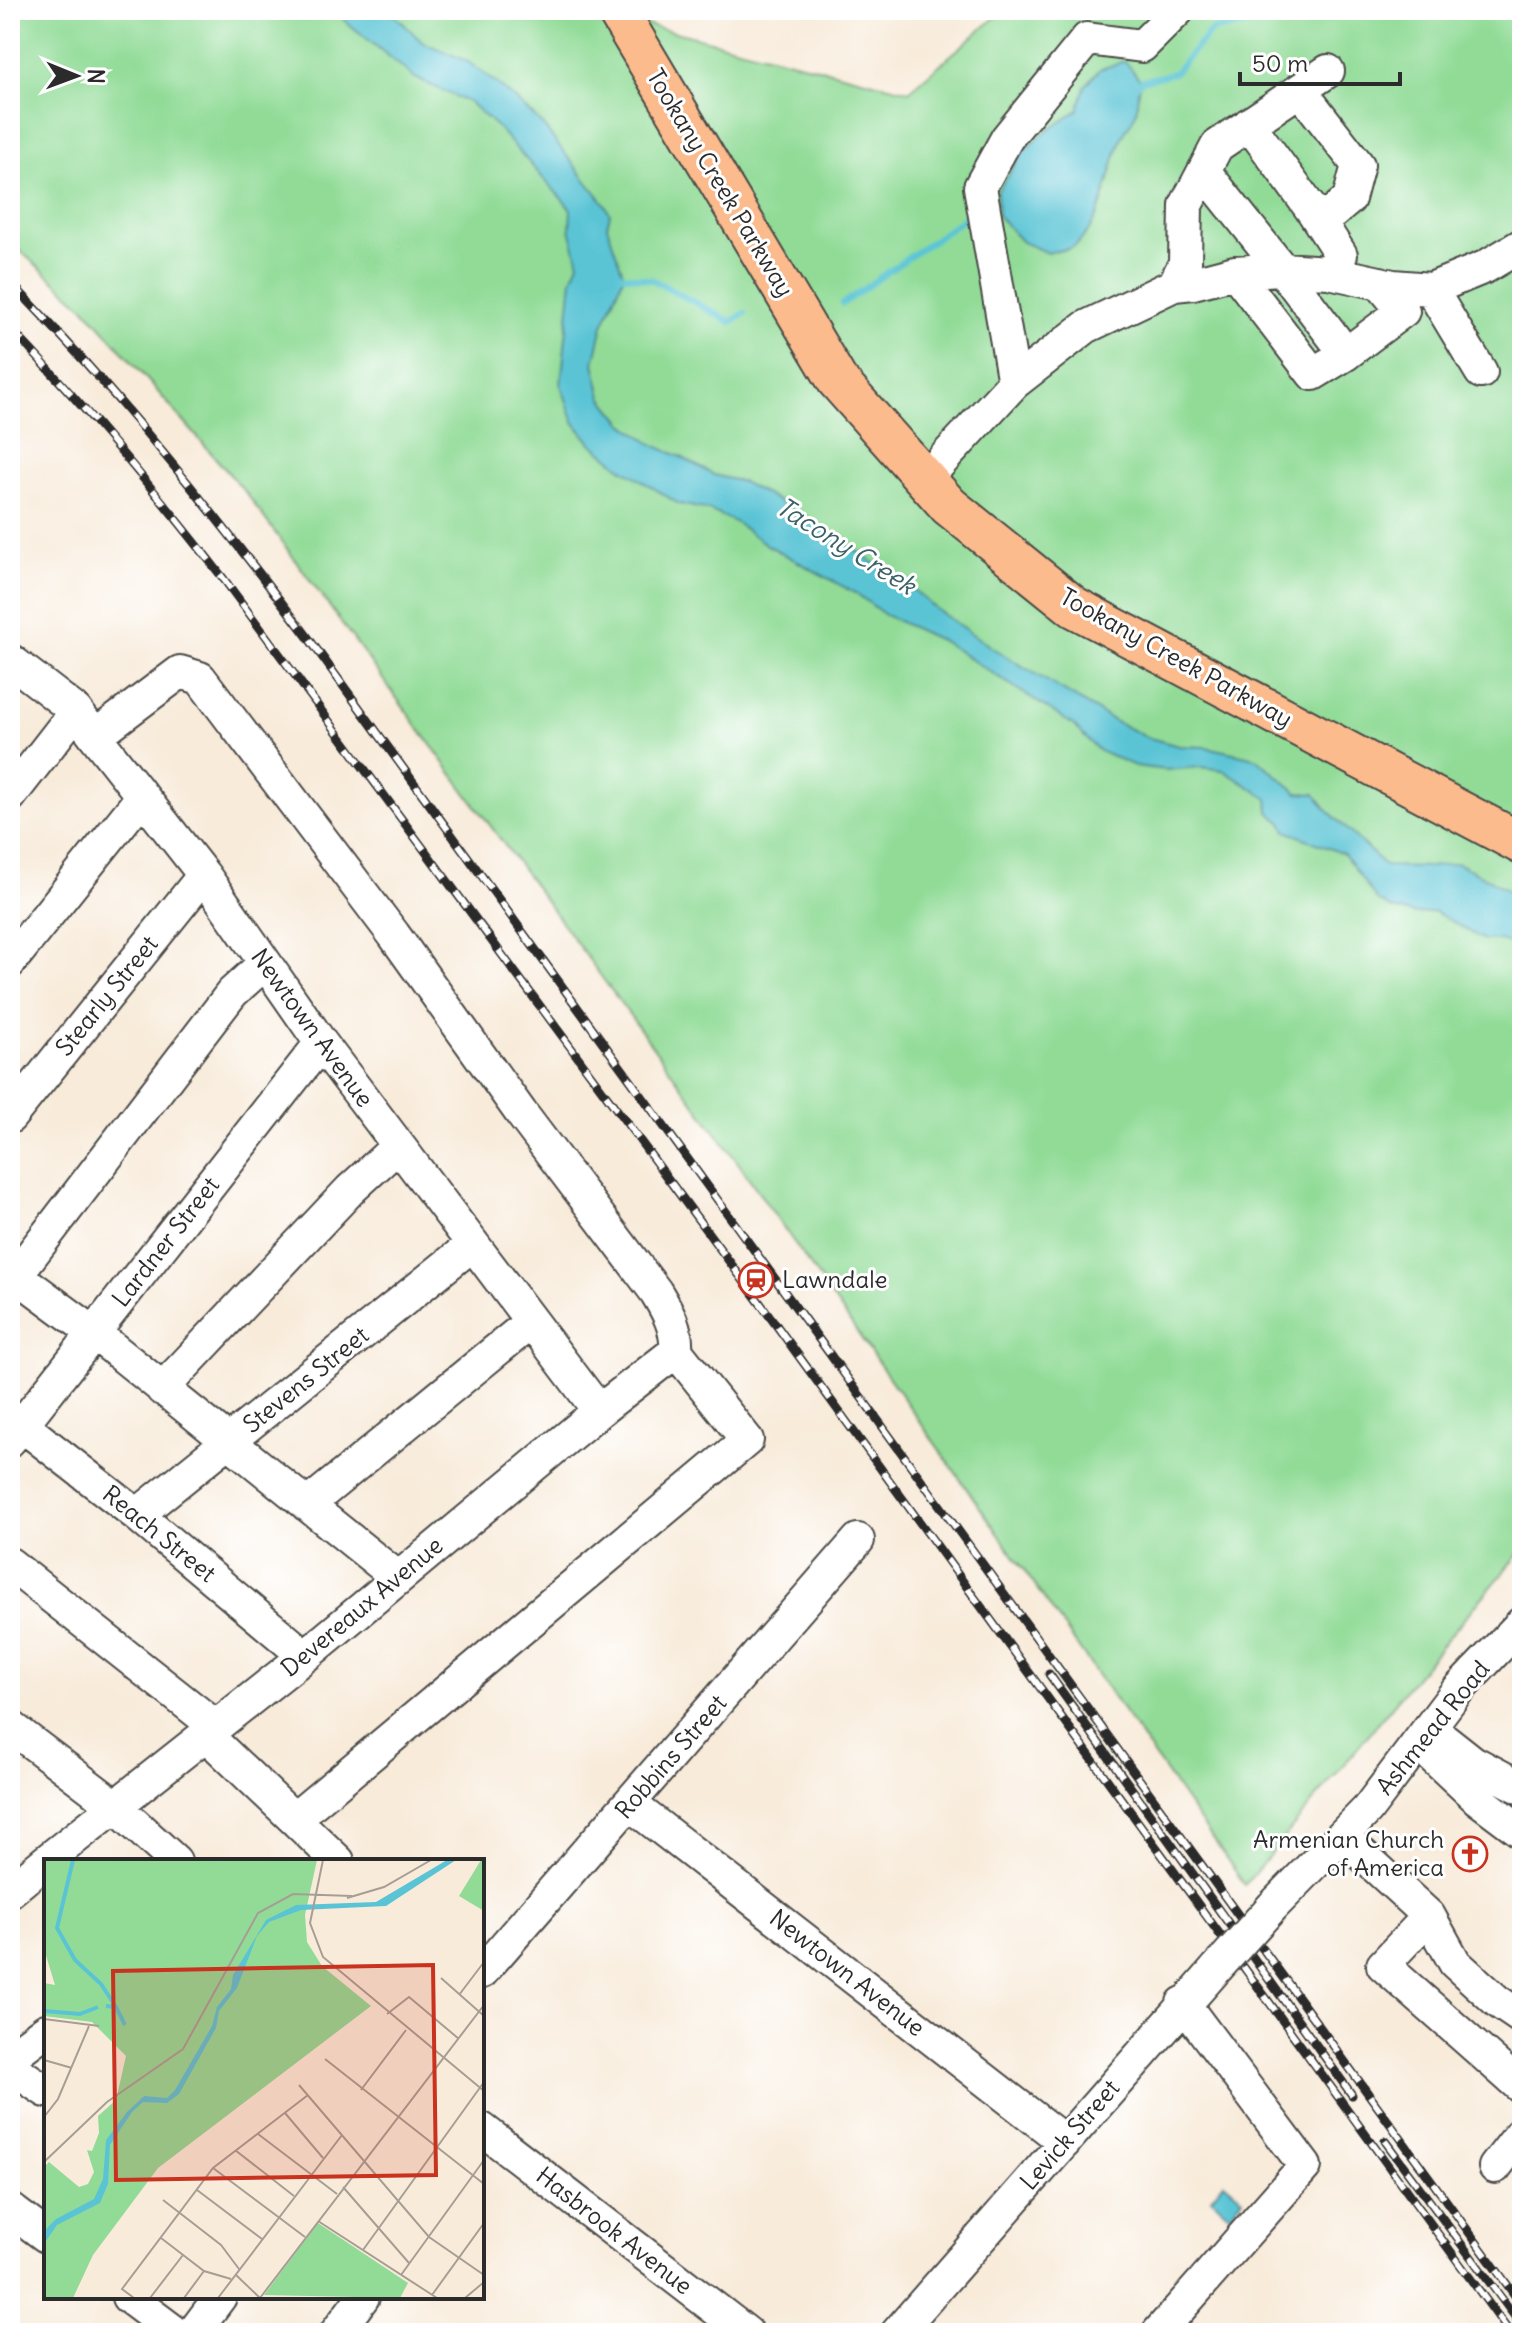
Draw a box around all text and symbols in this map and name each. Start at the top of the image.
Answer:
north arrow [36,36,116,116]
scale bar [1240,36,1400,86]
text: 50 m [1252,48,1308,78]
street label: Tookany Creek Parkway [641,63,801,302]
text: N [82,69,110,84]
water label: Tacony Creek [770,490,924,602]
street label: Tookany Creek Parkway [1055,581,1298,734]
street label: Stearly Street [49,929,164,1062]
street label: Newtown Avenue [245,942,380,1113]
street label: Lardner Street [105,1170,225,1312]
station icon: Lawndale [737,1261,775,1299]
place label: Lawndale [782,1264,887,1294]
street label: Stevens Street [237,1319,374,1439]
street label: Reach Street [97,1478,222,1588]
street label: Devereaux Avenue [274,1530,448,1683]
street label: Ashmead Road [1369,1654,1495,1800]
street label: Robbins Street [608,1688,732,1825]
place label: Armenian Church of America [1253,1824,1444,1882]
church icon: Armenian Church of America [1451,1835,1489,1873]
inset map [44,1859,484,2299]
street label: Newtown Avenue [764,1902,931,2042]
street label: Levick Street [1013,2073,1125,2196]
street label: Hasbrook Avenue [530,2160,699,2301]

